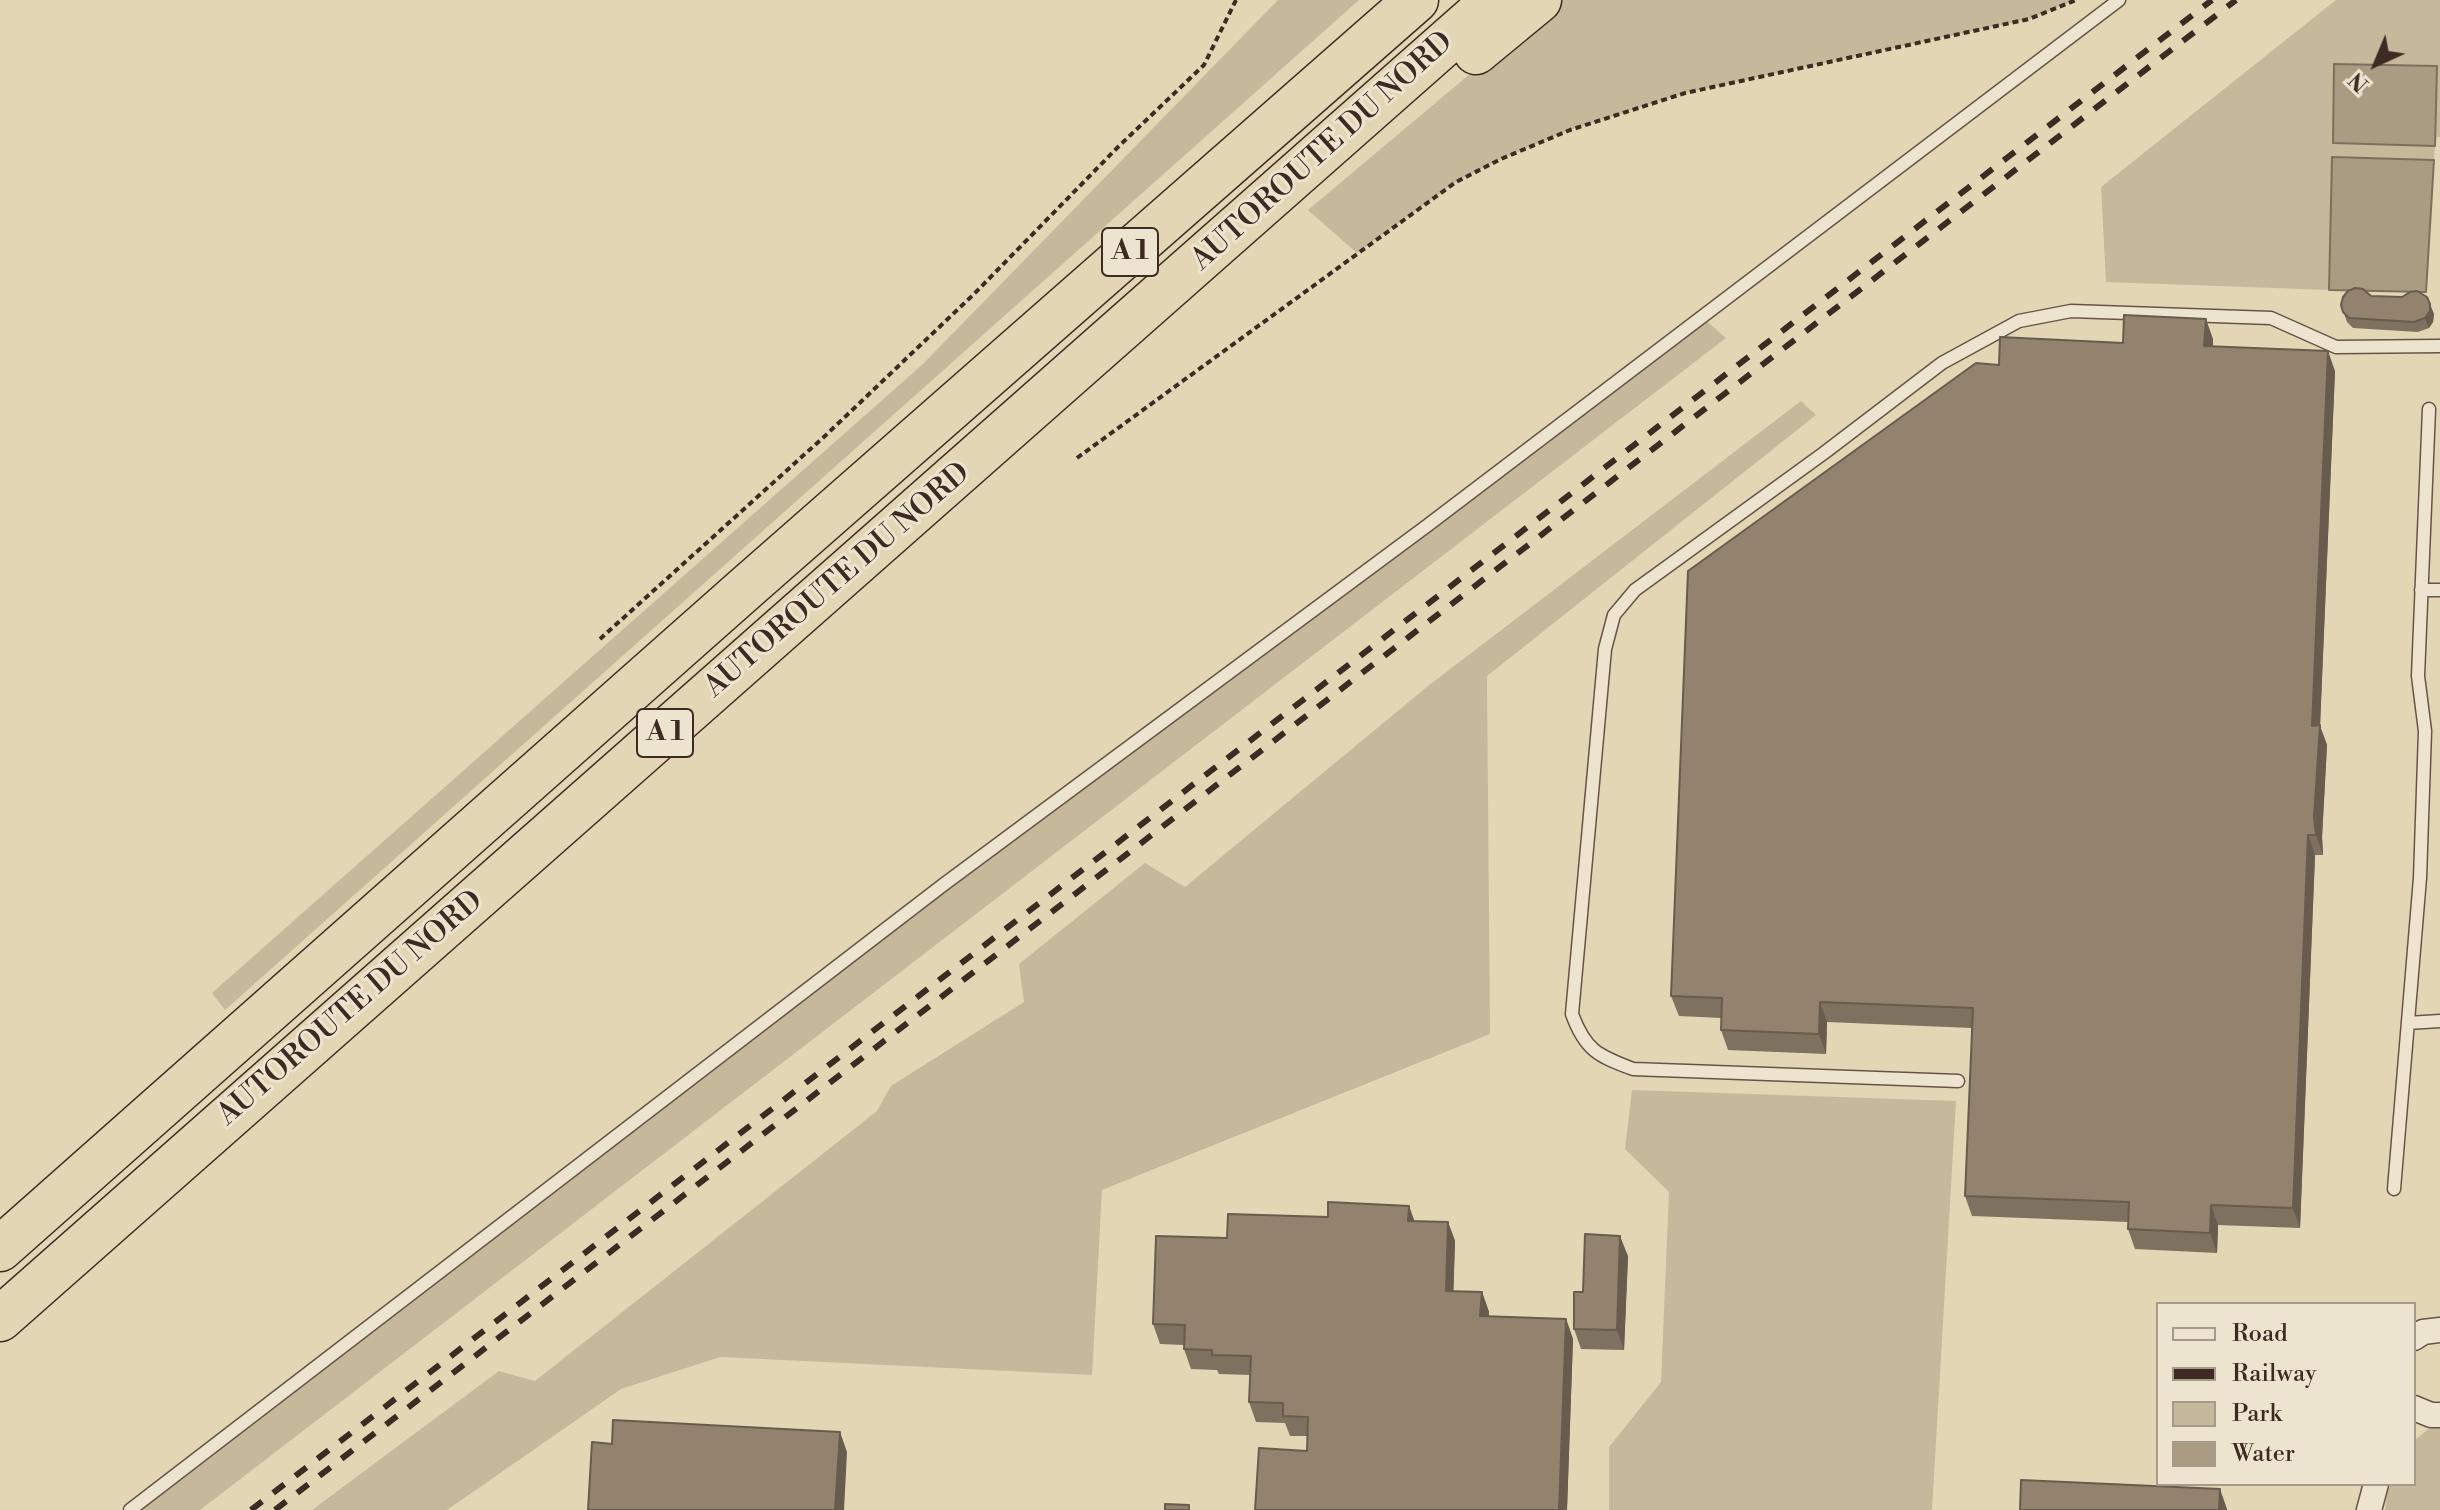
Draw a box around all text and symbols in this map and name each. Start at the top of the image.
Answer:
north arrow [2336,24,2416,104]
street label: AUTOROUTE DU NORD [1185,25,1461,279]
text: N [2343,66,2375,97]
road number: A 1 [1102,228,1158,276]
street label: AUTOROUTE DU NORD [698,456,978,706]
road number: A 1 [637,709,693,757]
street label: AUTOROUTE DU NORD [211,884,491,1134]
legend [2156,1302,2416,1486]
text: Road [2232,1319,2288,1349]
text: Railway [2232,1359,2317,1389]
text: Park [2232,1399,2282,1429]
text: Water [2232,1439,2295,1469]

